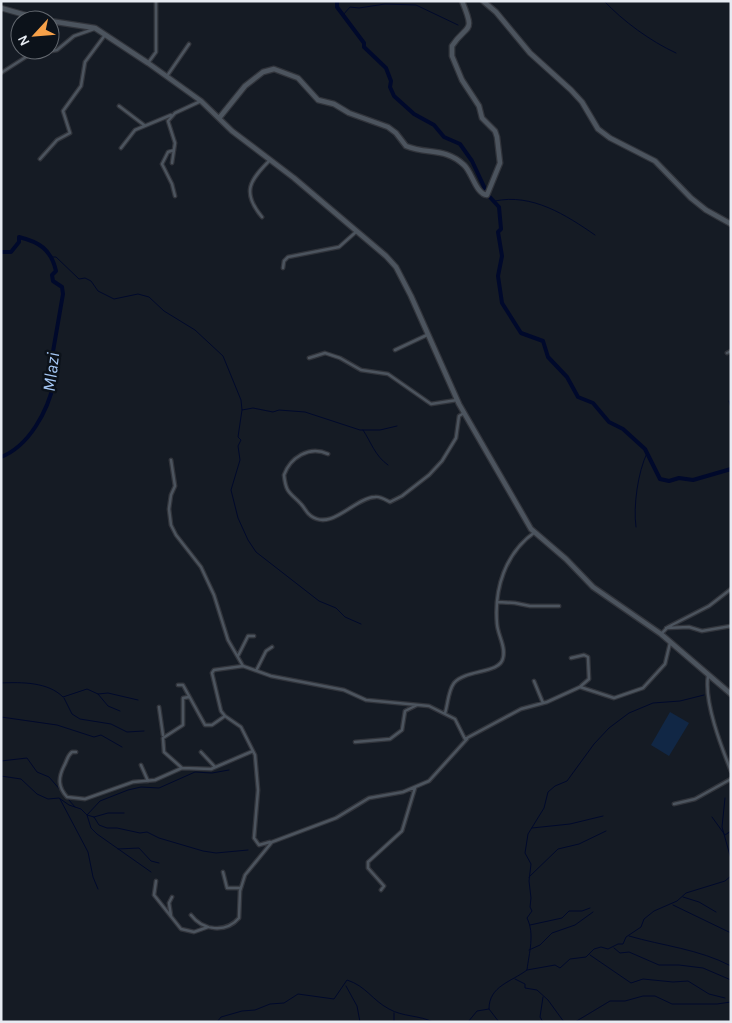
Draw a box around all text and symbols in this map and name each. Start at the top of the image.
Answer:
north arrow [10,10,60,60]
text: N [14,32,34,49]
water label: Mlazi [38,351,64,393]

